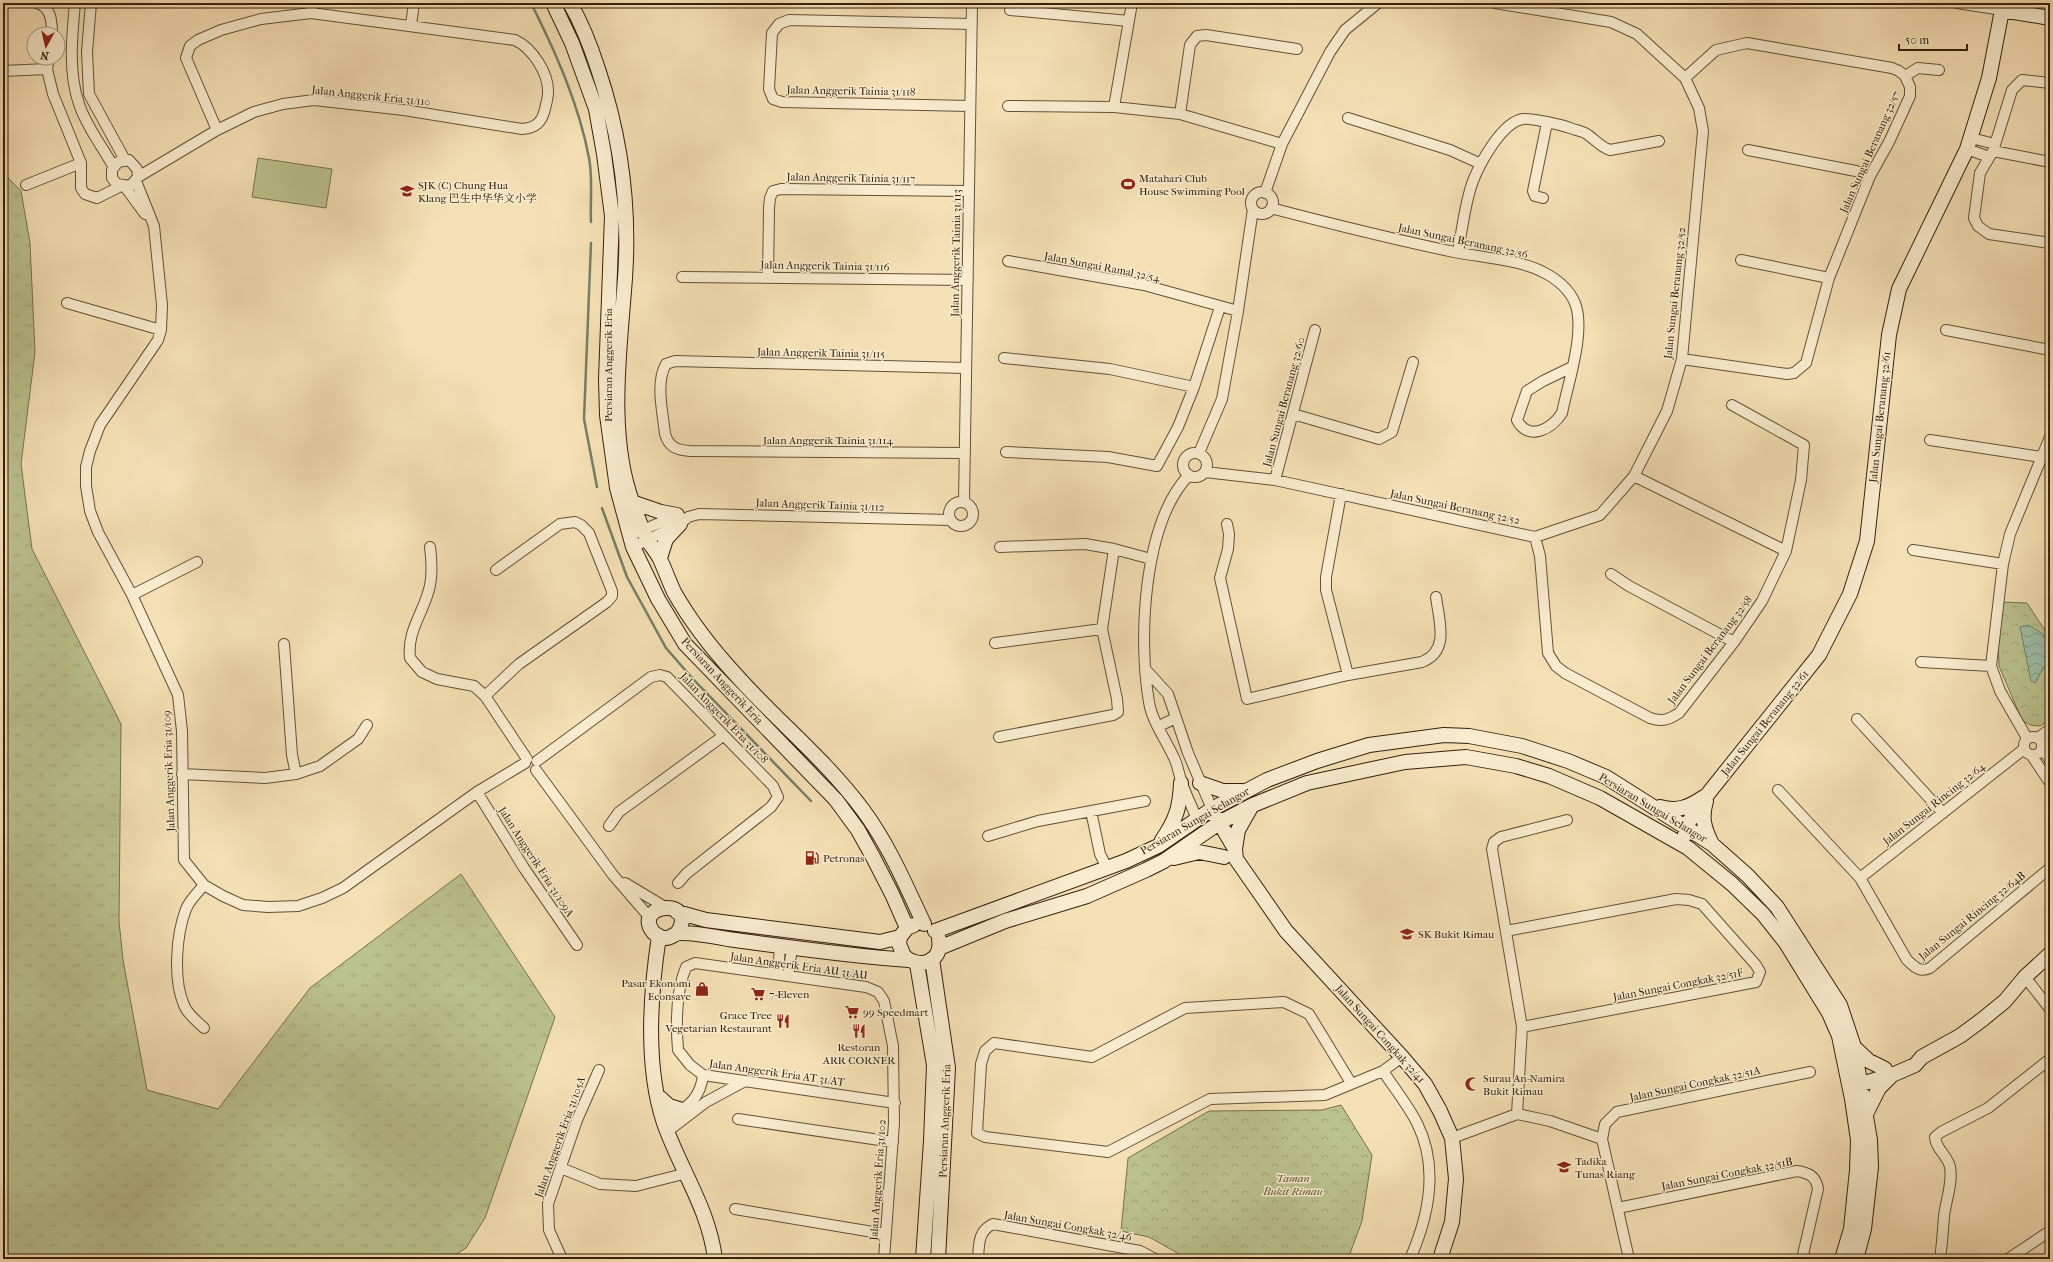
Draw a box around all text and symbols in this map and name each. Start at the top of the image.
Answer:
north arrow [26,26,66,66]
scale bar [1899,26,1967,52]
text: 50 m [1905,33,1929,47]
text: N [39,48,50,62]
street label: Jalan Anggerik Eria 31/110 [310,83,431,109]
street label: Jalan Anggerik Tainia 31/118 [785,83,916,99]
street label: Jalan Sungai Beranang 32/57 [1837,89,1903,216]
street label: Jalan Anggerik Tainia 31/117 [786,170,915,186]
place label: Matahari Club House Swimming Pool [1139,172,1245,198]
sports icon: Matahari Club House Swimming Pool [1120,176,1136,192]
place label: SJK (C) Chung Hua Klang 巴生中华华文小学 [418,179,537,205]
school or university icon: SJK (C) Chung Hua Klang 巴生中华华文小学 [399,183,415,199]
street label: Jalan Anggerik Tainia 31/113 [948,189,964,318]
street label: Jalan Sungai Beranang 32/56 [1396,221,1529,261]
street label: Jalan Sungai Beranang 32/52 [1662,226,1688,361]
street label: Jalan Sungai Ramal 32/54 [1042,249,1161,285]
street label: Jalan Anggerik Tainia 31/116 [759,258,890,274]
street label: Persiaran Anggerik Eria [602,307,615,422]
street label: Jalan Sungai Beranang 32/60 [1260,336,1308,469]
street label: Jalan Anggerik Tainia 31/115 [756,345,885,361]
street label: Jalan Sungai Beranang 32/61 [1867,351,1893,484]
street label: Jalan Anggerik Tainia 31/114 [762,434,893,447]
street label: Jalan Sungai Beranang 32/52 [1388,487,1521,527]
street label: Jalan Anggerik Tainia 31/112 [754,496,885,514]
street label: Jalan Sungai Beranang 32/58 [1664,593,1755,708]
street label: Persiaran Anggerik Eria [678,635,766,728]
street label: Jalan Sungai Beranang 32/61 [1718,668,1812,779]
street label: Jalan Anggerik Eria 31/108 [677,669,771,766]
street label: Jalan Anggerik Eria 31/109 [160,710,178,833]
street label: Jalan Sungai Rincing 32/64 [1879,760,1988,849]
street label: Persiaran Sungai Selangor [1597,771,1710,846]
street label: Persiaran Sungai Selangor [1138,784,1252,858]
street label: Jalan Anggerik Eria 31/109A [495,804,577,920]
fuel station icon: Petronas [804,850,820,866]
place label: Petronas [823,852,864,865]
street label: Jalan Sungai Rincing 32/64B [1915,869,2028,964]
school or university icon: SK Bukit Rimau [1399,926,1415,942]
place label: SK Bukit Rimau [1418,928,1495,941]
street label: Jalan Anggerik Eria AU 31/AU [728,950,869,982]
street label: Jalan Sungai Congkak 32/51F [1611,966,1744,1004]
place label: Pasar Ekonomi Econsave [621,977,692,1003]
shop icon: Pasar Ekonomi Econsave [694,981,710,997]
street label: Jalan Sungai Congkak 32/41 [1332,982,1428,1086]
supermarket icon: 7-Eleven [750,986,766,1002]
place label: 7-Eleven [769,988,810,1001]
supermarket icon: 99 Speedmart [844,1004,860,1020]
place label: 99 Speedmart [863,1006,928,1019]
place label: Grace Tree Vegetarian Restaurant [664,1009,773,1035]
restaurant icon: Grace Tree Vegetarian Restaurant [775,1013,791,1029]
restaurant icon: Restoran ARR CORNER [851,1023,867,1039]
place label: Restoran ARR CORNER [822,1041,896,1067]
street label: Jalan Anggerik Eria AT 31/AT [707,1057,846,1089]
street label: Persiaran Anggerik Eria [937,1063,954,1178]
street label: Jalan Sungai Congkak 32/51A [1627,1064,1762,1104]
place label: Surau An-Namira Bukit Rimau [1483,1072,1566,1098]
street label: Jalan Anggerik Eria 31/105A [532,1074,588,1200]
mosque icon: Surau An-Namira Bukit Rimau [1464,1076,1480,1092]
street label: Jalan Anggerik Eria 31/102 [867,1119,889,1242]
place label: Tadika Tunas Riang [1575,1155,1635,1181]
street label: Jalan Sungai Congkak 32/51B [1659,1155,1794,1193]
school or university icon: Tadika Tunas Riang [1556,1159,1572,1175]
park label: Taman Bukit Rimau [1262,1172,1323,1198]
street label: Jalan Sungai Congkak 32/46 [1002,1208,1133,1244]

